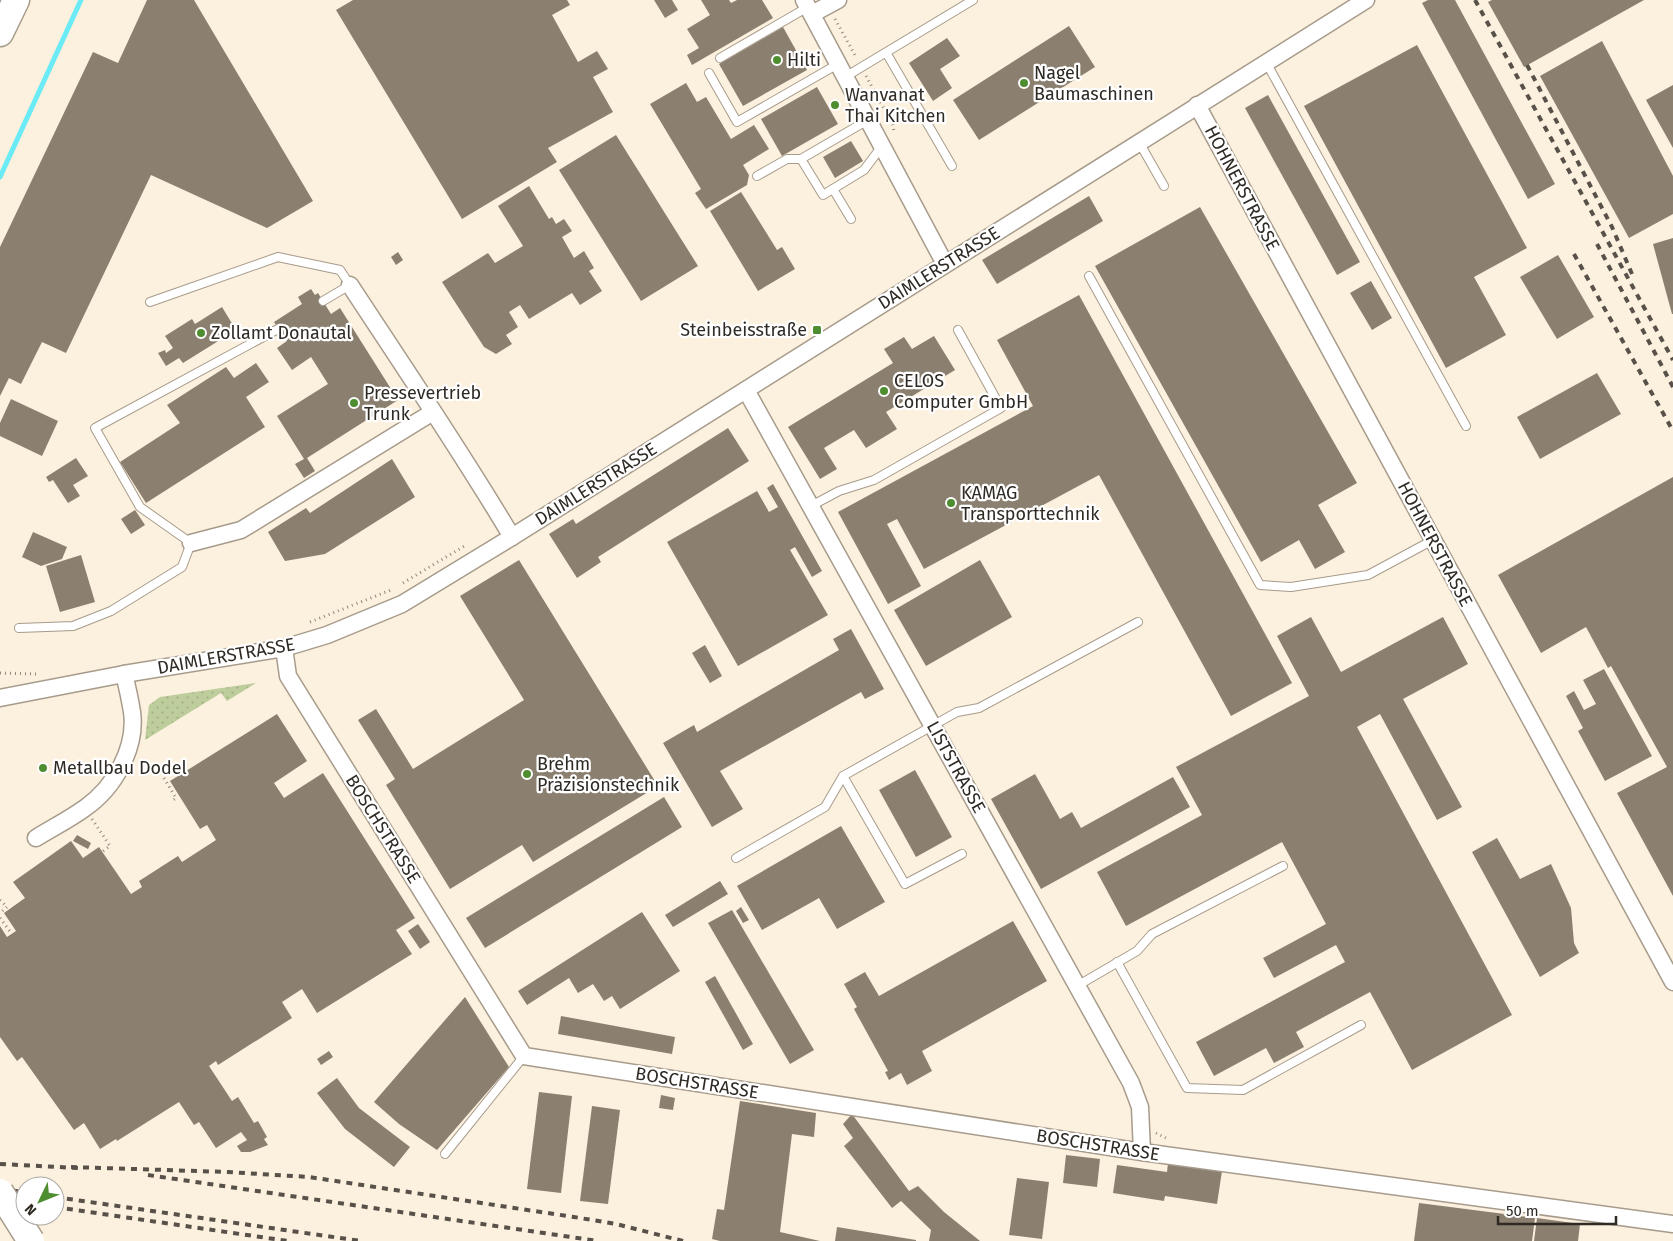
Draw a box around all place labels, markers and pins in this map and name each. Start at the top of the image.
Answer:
place label: Hilti [787,49,821,71]
marker: Hilti [771,54,783,66]
place label: Nagel Baumaschinen [1034,62,1154,105]
marker: Nagel Baumaschinen [1018,77,1030,89]
place label: Wanvanat Thai Kitchen [845,84,946,127]
marker: Wanvanat Thai Kitchen [829,99,841,111]
place label: Steinbeisstraße [680,319,807,341]
place label: Zollamt Donautal [211,322,352,344]
marker: Steinbeisstraße [811,324,823,336]
marker: Zollamt Donautal [195,327,207,339]
place label: CELOS Computer GmbH [894,370,1028,413]
place label: Pressevertrieb Trunk [364,382,481,425]
marker: CELOS Computer GmbH [878,385,890,397]
marker: Pressevertrieb Trunk [348,397,360,409]
place label: KAMAG Transporttechnik [961,482,1100,525]
marker: KAMAG Transporttechnik [945,497,957,509]
place label: Brehm Präzisionstechnik [537,753,680,796]
place label: Metallbau Dodel [53,757,187,779]
marker: Metallbau Dodel [37,762,49,774]
marker: Brehm Präzisionstechnik [521,768,533,780]

